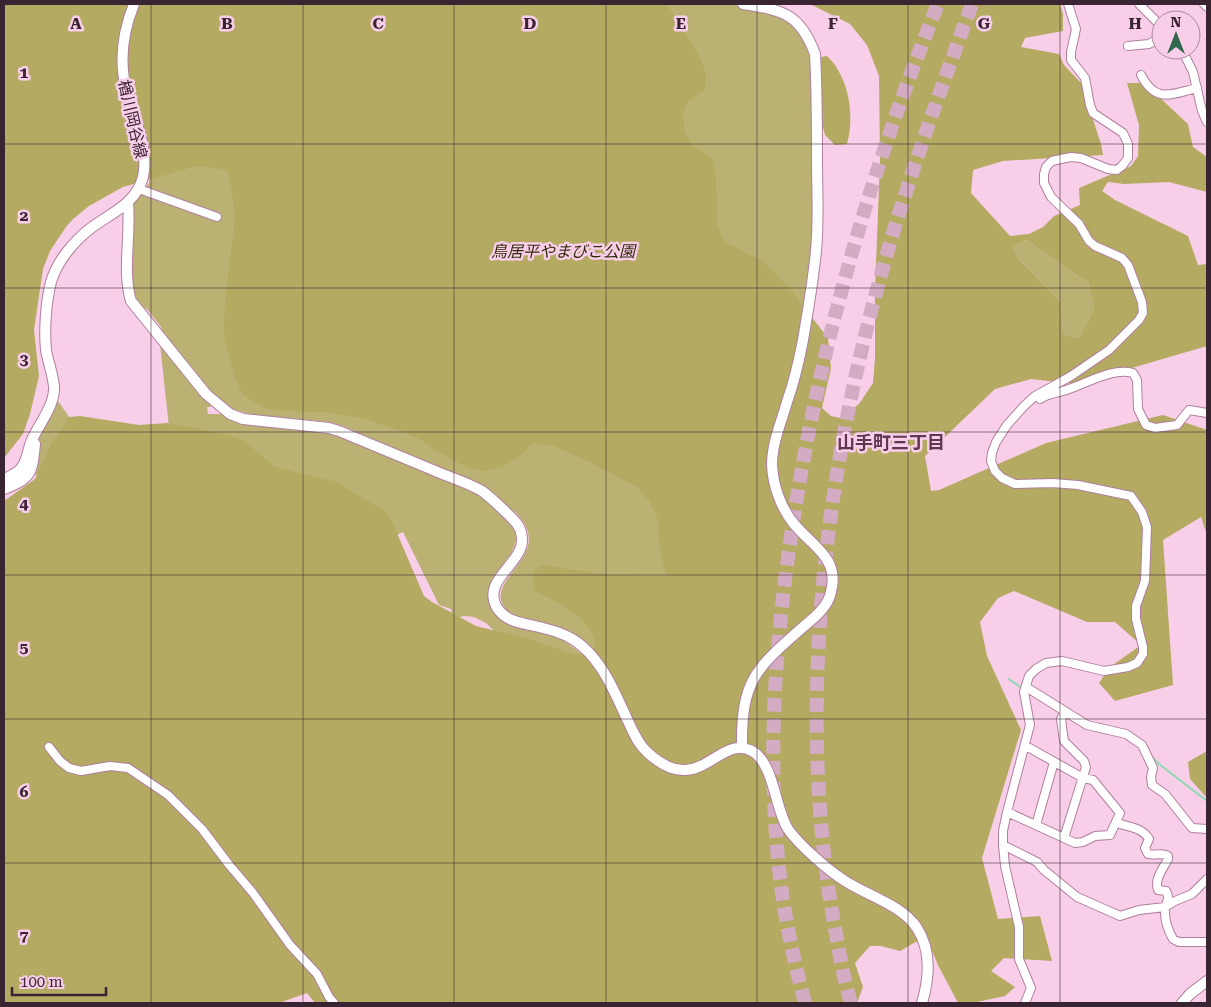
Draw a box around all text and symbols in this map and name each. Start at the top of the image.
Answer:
north arrow [1151,10,1201,60]
text: A [70,14,82,33]
text: B [221,14,233,33]
text: C [372,14,384,33]
text: D [524,14,537,33]
text: E [676,14,686,33]
text: F [828,14,838,33]
text: G [978,14,991,33]
text: H [1128,14,1142,33]
text: N [1171,14,1182,30]
text: 1 [20,63,29,82]
street label: 楢川岡谷線 [114,78,151,160]
text: 2 [20,206,29,225]
park label: 鳥居平やまびこ公園 [491,242,637,261]
text: 3 [20,350,29,369]
district label: 山手町三丁目 [837,432,945,453]
text: 4 [20,494,29,513]
text: 5 [20,638,29,657]
text: 6 [20,782,29,801]
text: 7 [20,926,29,945]
scale bar [12,964,106,996]
text: 100 m [20,973,63,991]

